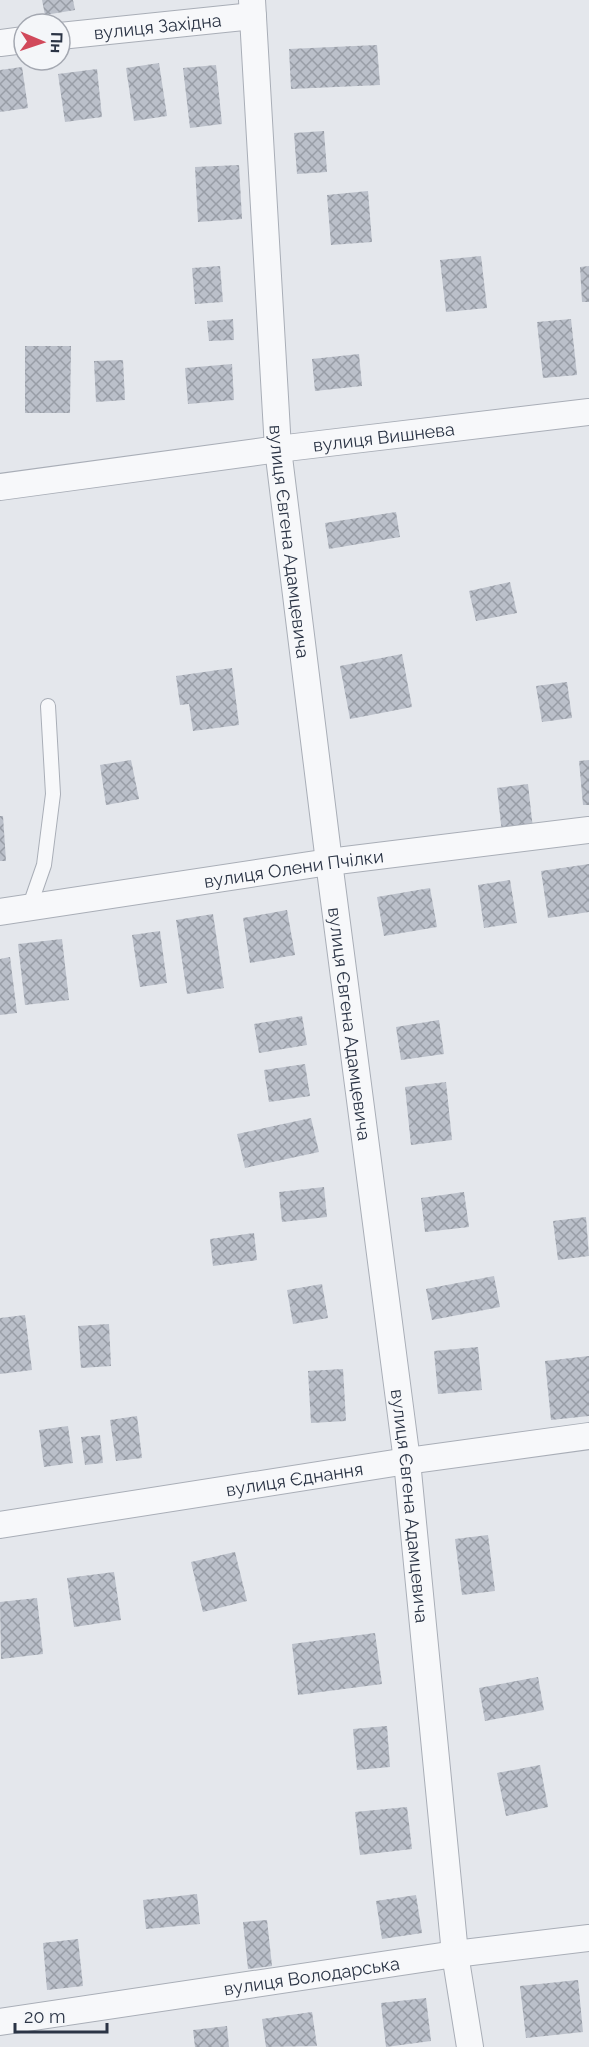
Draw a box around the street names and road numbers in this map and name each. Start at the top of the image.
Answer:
street label: вулиця Західна [93,9,222,43]
street label: вулиця Вишнева [312,418,456,455]
street label: вулиця Євгена Адамцевича [266,424,314,659]
street label: вулиця Олени Пчілки [202,845,385,891]
street label: вулиця Євгена Адамцевича [324,906,376,1142]
street label: вулиця Євгена Адамцевича [387,1388,433,1624]
street label: вулиця Єднання [224,1458,364,1500]
street label: вулиця Володарська [222,1952,401,1999]

